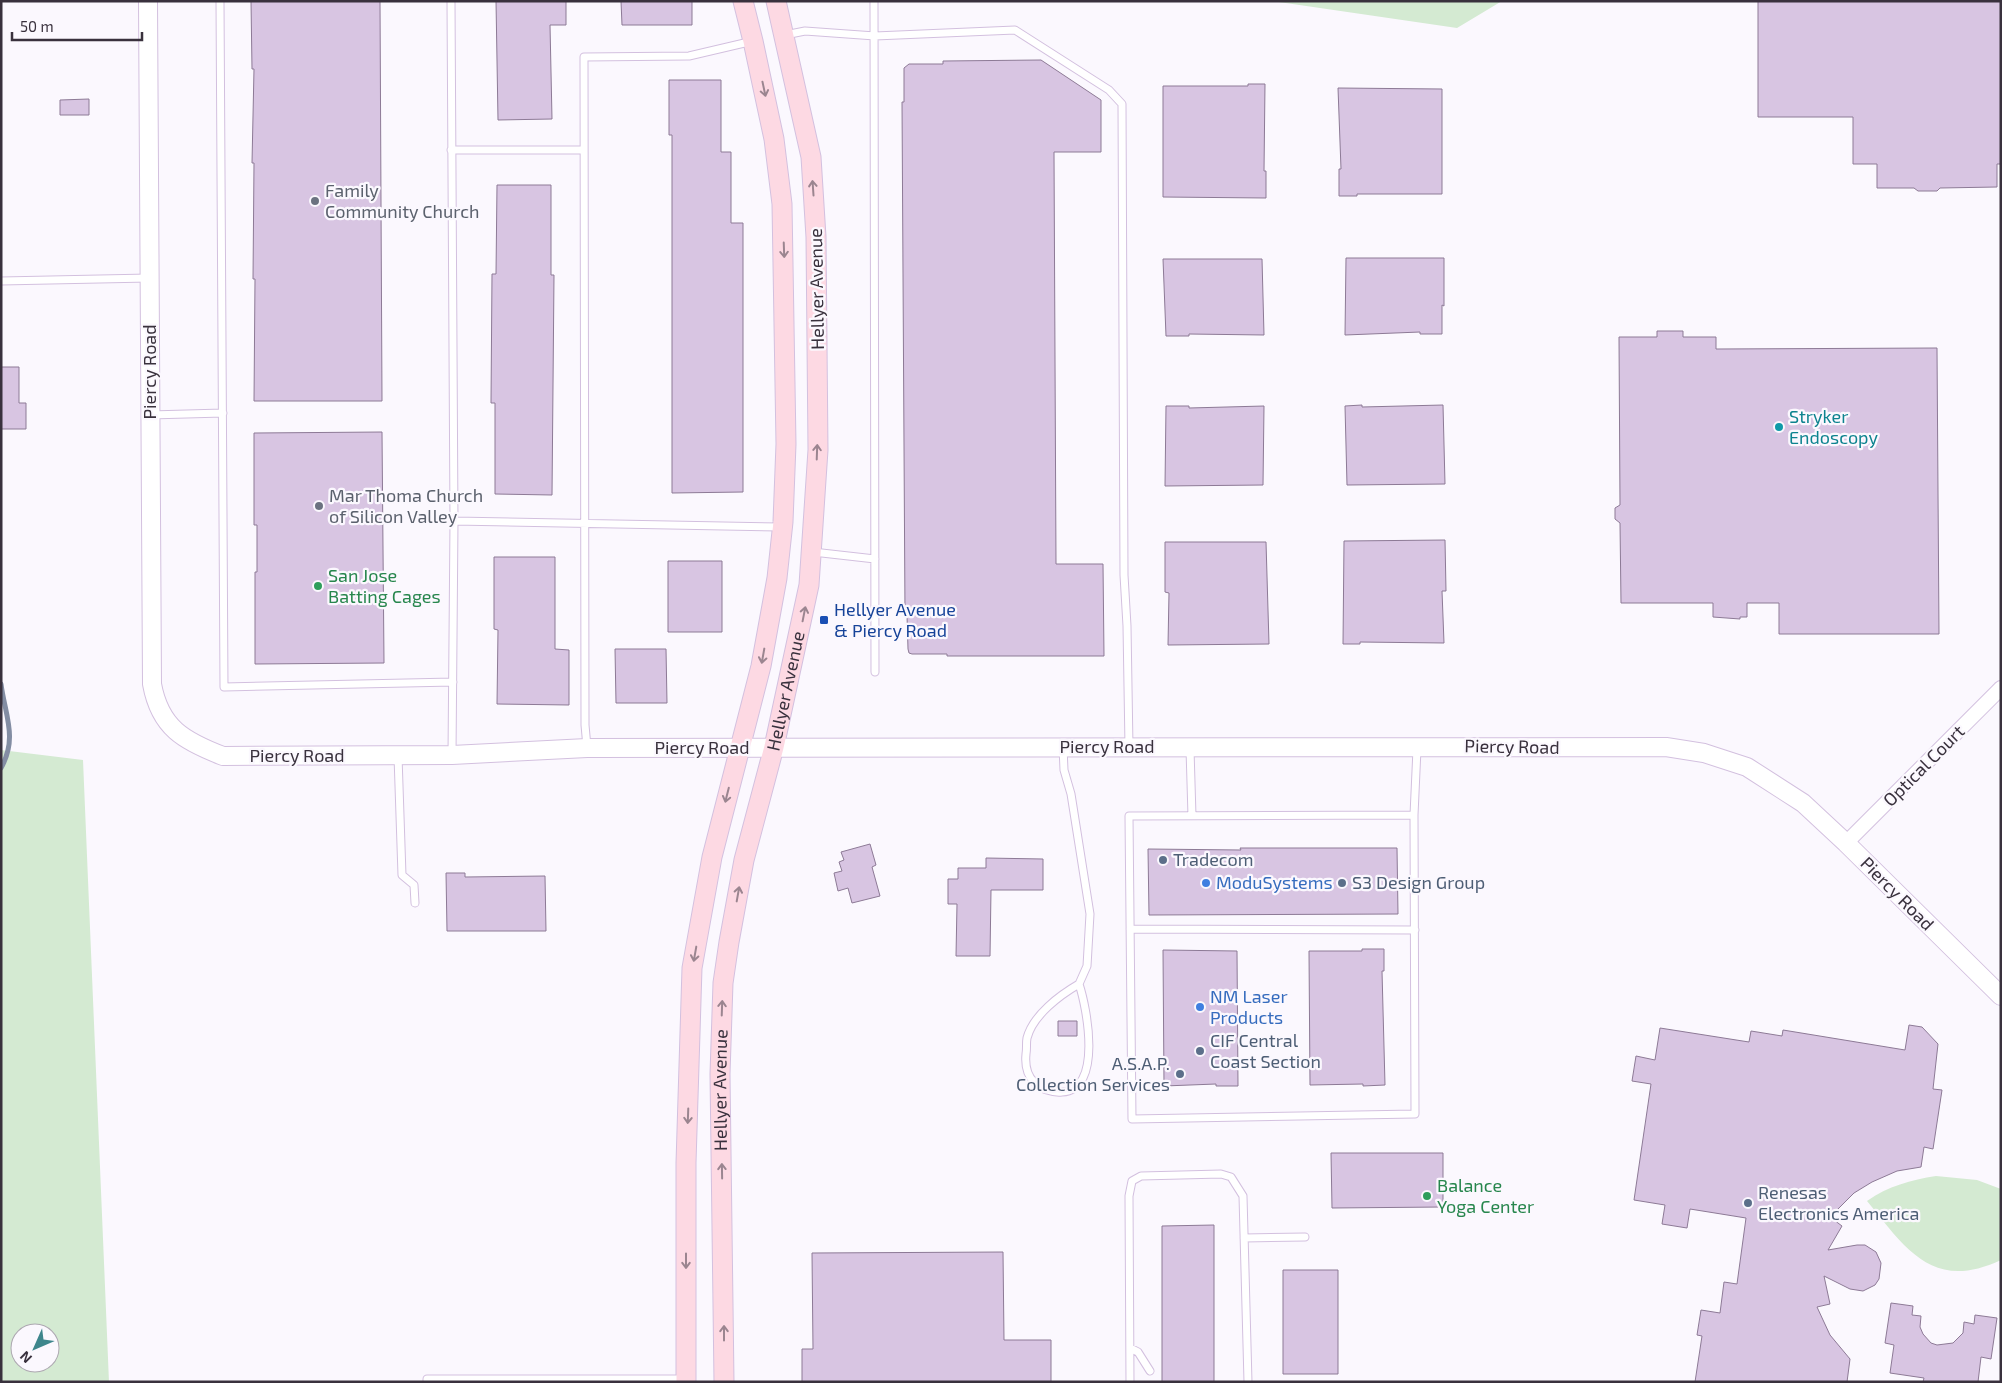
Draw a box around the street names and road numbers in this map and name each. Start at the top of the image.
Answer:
street label: Hellyer Avenue [804,228,828,350]
street label: Piercy Road [138,324,160,420]
street label: Hellyer Avenue [761,629,809,753]
street label: Optical Court [1878,720,1969,811]
street label: Piercy Road [1464,734,1560,758]
street label: Piercy Road [1059,735,1155,757]
street label: Piercy Road [654,736,750,758]
street label: Piercy Road [249,744,345,766]
street label: Piercy Road [1856,852,1939,935]
street label: Hellyer Avenue [708,1029,731,1151]

